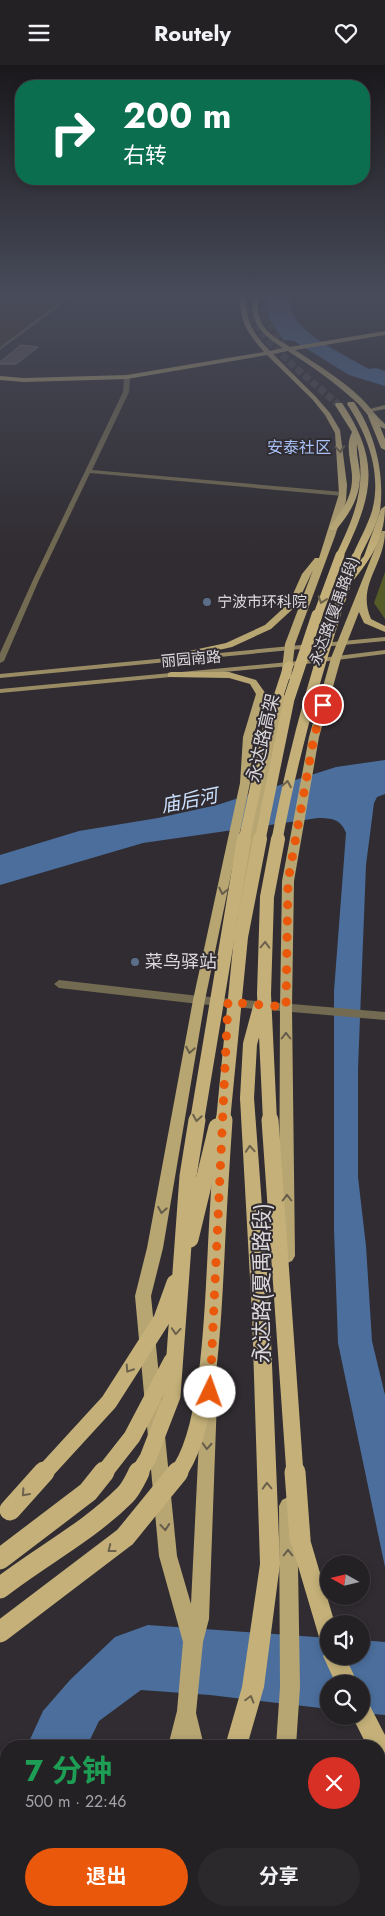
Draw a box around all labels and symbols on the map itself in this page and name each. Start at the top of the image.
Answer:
district label: 安泰社区 [267,436,331,459]
one-way arrow [334,445,345,453]
street label: 永达路(夏禹路段) [304,554,364,668]
place label: 宁波市环科院 [217,591,307,613]
one-way arrow [318,595,328,604]
marker: 宁波市环科院 [201,596,213,608]
street label: 丽园南路 [160,645,222,673]
pin [302,684,344,726]
street label: 永达路高架 [240,691,286,785]
one-way arrow [282,780,292,789]
water label: 庙后河 [159,781,224,819]
one-way arrow [218,886,229,895]
one-way arrow [260,941,271,949]
place label: 菜鸟驿站 [145,949,217,975]
marker: 菜鸟驿站 [129,956,141,968]
one-way arrow [281,1031,291,1039]
one-way arrow [185,1046,195,1054]
one-way arrow [192,1114,203,1122]
one-way arrow [245,1145,256,1153]
one-way arrow [282,1194,292,1202]
street label: 永达路(夏禹路段) [247,1203,277,1363]
one-way arrow [157,1206,167,1214]
one-way arrow [171,1328,182,1336]
one-way arrow [126,1364,136,1373]
position arrow [183,1365,235,1417]
one-way arrow [202,1443,213,1451]
one-way arrow [262,1482,273,1490]
one-way arrow [22,1488,31,1497]
one-way arrow [159,1523,170,1531]
one-way arrow [108,1543,117,1551]
one-way arrow [283,1549,293,1556]
north arrow [320,1555,370,1605]
one-way arrow [244,1696,254,1704]

